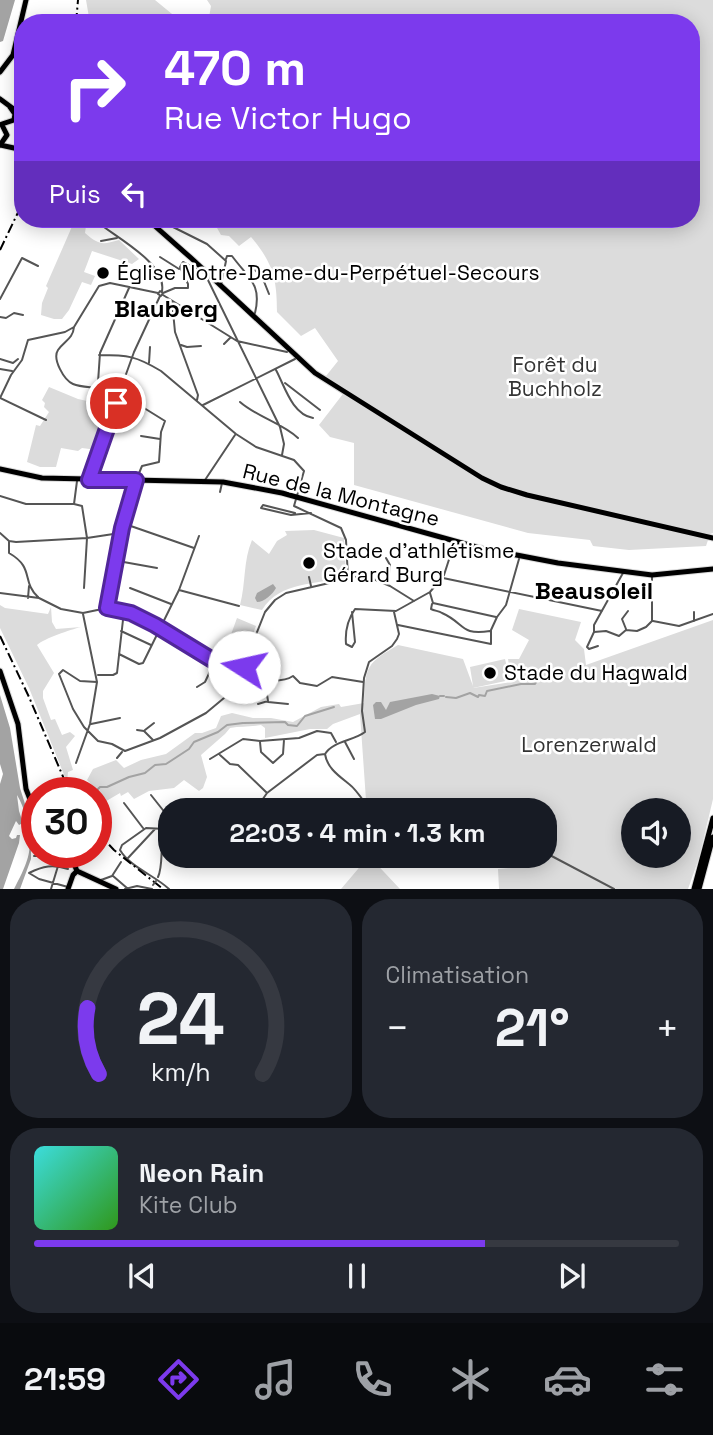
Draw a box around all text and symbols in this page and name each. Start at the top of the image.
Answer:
text: 470 m [164,37,306,99]
icon: right [49,42,140,133]
text: Rue Victor Hugo [164,98,412,138]
icon: left [115,175,153,213]
text: Puis [49,177,101,211]
place label: Église Notre-Dame-du-Perpétuel-Secours [117,259,539,286]
marker: Église Notre-Dame-du-Perpétuel-Secours [95,265,111,281]
district label: Blauberg [114,293,218,324]
park label: Forêt du Buchholz [508,351,602,402]
pin [86,373,146,433]
icon: arrive [97,384,135,422]
street label: Rue de la Montagne [240,457,442,532]
place label: Stade d'athlétisme Gérard Burg [323,537,514,588]
marker: Stade d'athlétisme Gérard Burg [301,555,317,571]
district label: Beausoleil [535,575,653,606]
position arrow [207,630,281,704]
place label: Stade du Hagwald [504,659,688,686]
marker: Stade du Hagwald [482,665,498,681]
park label: Lorenzerwald [521,731,657,758]
speed limit sign: 30 [21,777,112,868]
map controls [621,798,691,868]
button: sound [621,798,691,868]
text: 22:03 · 4 min · 1.3 km [229,816,486,850]
text: Climatisation [386,960,529,990]
text: 24 [137,973,225,1066]
text: 21° [495,995,570,1061]
text: − [386,1004,409,1052]
text: + [655,1004,679,1052]
text: km/h [151,1056,211,1088]
text: Neon Rain [139,1156,264,1190]
text: Kite Club [139,1190,238,1220]
icon: previous [123,1257,161,1295]
icon: pause [338,1257,376,1295]
icon: next [553,1257,591,1295]
icon: directions [154,1355,203,1404]
icon: music [251,1355,300,1404]
icon: phone [348,1355,397,1404]
icon: climate [446,1355,495,1404]
icon: car [543,1355,592,1404]
icon: filters [640,1355,689,1404]
text: 21:59 [24,1359,106,1399]

